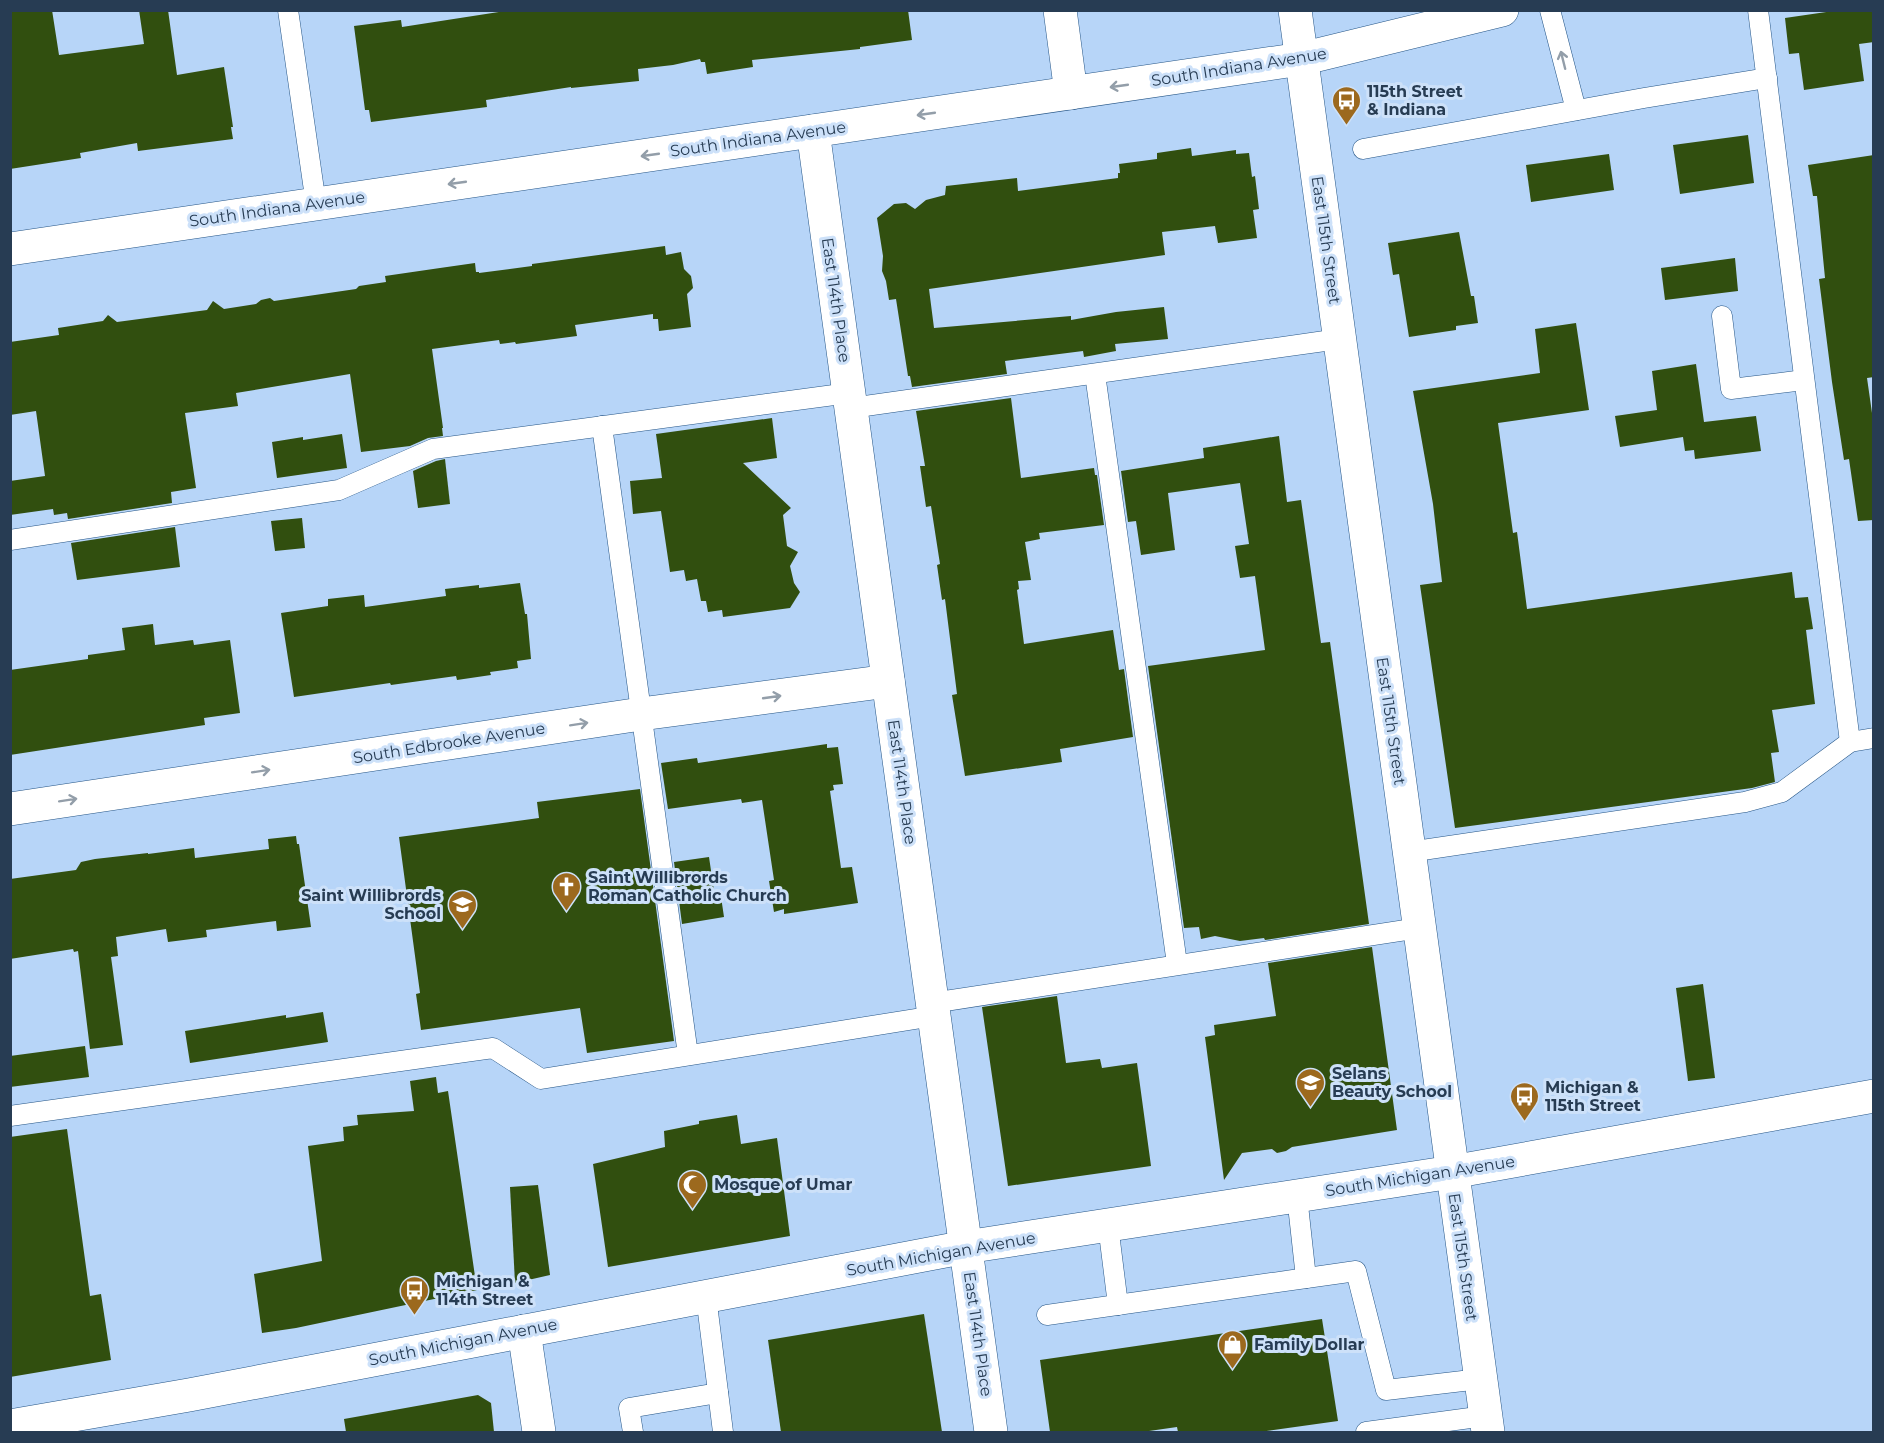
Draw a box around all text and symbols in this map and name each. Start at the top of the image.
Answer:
street label: South Indiana Avenue [1150,44,1328,90]
one-way arrow [1556,51,1568,70]
one-way arrow [1109,80,1129,91]
place label: 115th Street & Indiana [1367,82,1463,119]
bus stop icon: 115th Street & Indiana [1330,84,1362,126]
one-way arrow [916,109,936,120]
street label: South Indiana Avenue [669,117,847,161]
one-way arrow [640,149,660,160]
street label: East 115th Street [1308,175,1344,306]
one-way arrow [447,178,467,189]
street label: South Indiana Avenue [188,187,366,231]
street label: East 114th Place [818,236,854,364]
street label: East 115th Street [1373,656,1409,787]
one-way arrow [761,691,781,702]
street label: South Edbrooke Avenue [352,718,546,768]
one-way arrow [568,718,588,729]
street label: East 114th Place [884,718,920,846]
one-way arrow [251,766,271,777]
one-way arrow [58,794,78,805]
place label: Saint Willibrords Roman Catholic Church [588,868,787,905]
church icon: Saint Willibrords Roman Catholic Church [551,870,583,912]
place label: Saint Willibrords School [301,886,441,923]
school or university icon: Saint Willibrords School [446,888,478,930]
place label: Selans Beauty School [1332,1064,1452,1101]
school or university icon: Selans Beauty School [1295,1066,1327,1108]
place label: Michigan & 115th Street [1545,1078,1641,1115]
bus stop icon: Michigan & 115th Street [1508,1080,1540,1122]
street label: South Michigan Avenue [1324,1152,1516,1200]
mosque icon: Mosque of Umar [677,1168,709,1210]
place label: Mosque of Umar [714,1175,852,1194]
street label: East 115th Street [1445,1192,1481,1323]
street label: South Michigan Avenue [845,1228,1037,1280]
street label: East 114th Place [960,1270,996,1398]
place label: Michigan & 114th Street [436,1272,533,1309]
bus stop icon: Michigan & 114th Street [399,1274,431,1316]
street label: South Michigan Avenue [367,1314,559,1370]
shop icon: Family Dollar [1217,1328,1249,1370]
place label: Family Dollar [1254,1335,1365,1354]

